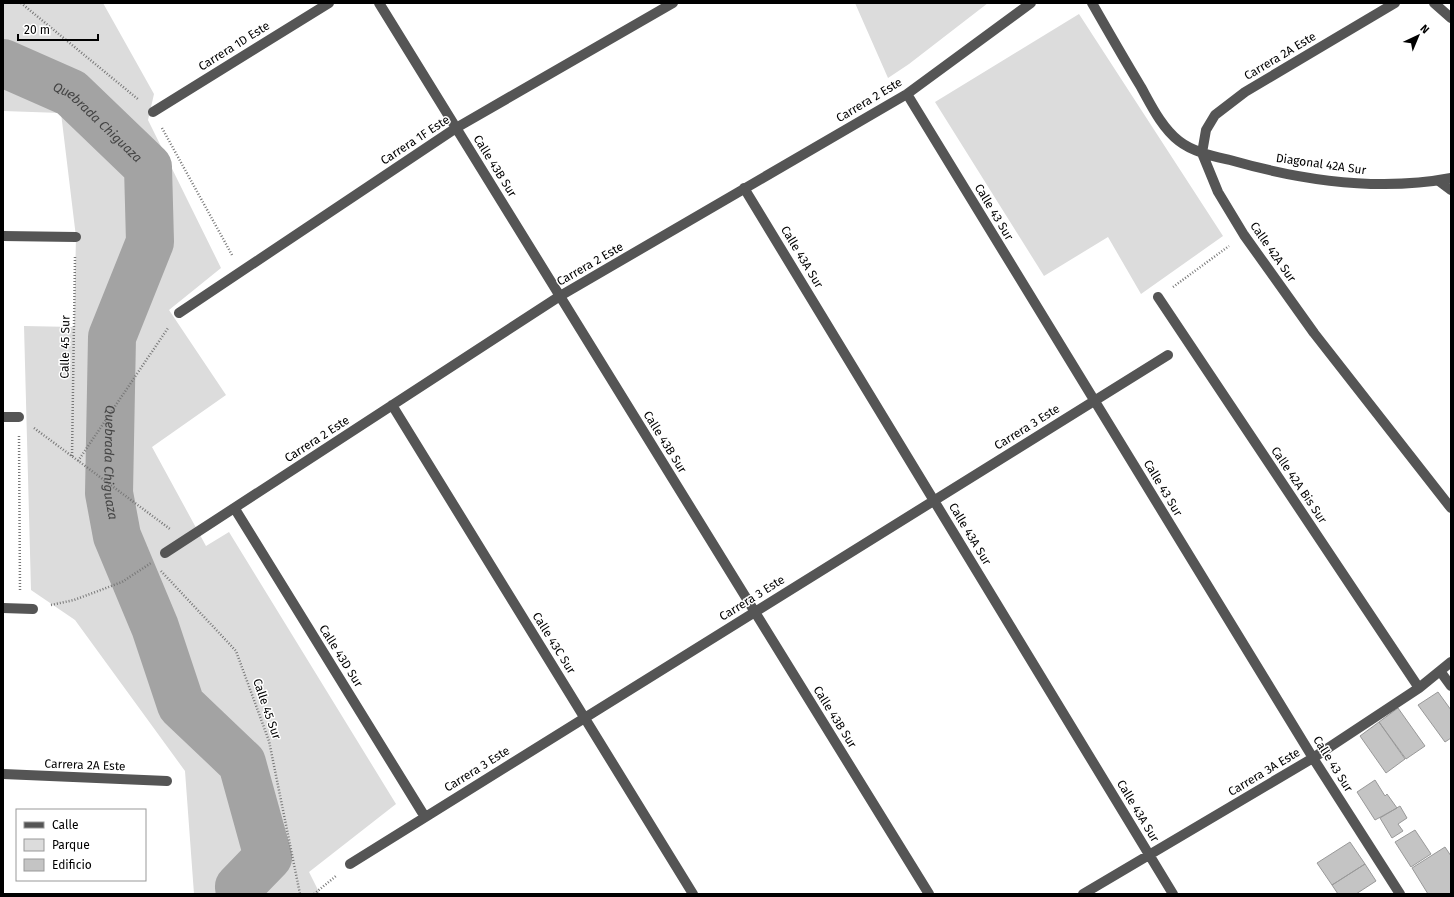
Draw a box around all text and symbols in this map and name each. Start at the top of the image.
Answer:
scale bar [18,16,98,42]
north arrow [1398,16,1438,56]
street label: Carrera 1D Este [196,19,272,73]
text: N [1417,22,1432,36]
text: 20 m [24,23,50,37]
street label: Carrera 2A Este [1242,29,1318,83]
street label: Carrera 2 Este [834,75,904,125]
water label: Quebrada Chiguaza [51,79,145,165]
street label: Carrera 1F Este [378,113,452,167]
street label: Calle 43B Sur [470,132,520,200]
street label: Diagonal 42A Sur [1275,151,1367,177]
street label: Calle 43 Sur [972,181,1016,243]
street label: Calle 42A Sur [1247,219,1299,285]
street label: Calle 43A Sur [778,223,826,291]
street label: Carrera 2 Este [554,239,626,289]
street label: Calle 45 Sur [57,315,73,379]
street label: Carrera 3 Este [992,401,1062,453]
water label: Quebrada Chiguaza [101,405,121,521]
street label: Calle 43B Sur [640,408,690,476]
street label: Carrera 2 Este [282,413,352,465]
street label: Calle 42A Bis Sur [1268,444,1330,526]
street label: Calle 43 Sur [1141,457,1185,519]
street label: Calle 43A Sur [946,500,994,568]
street label: Carrera 3 Este [717,572,787,624]
street label: Calle 43C Sur [530,610,579,677]
street label: Calle 43D Sur [316,622,366,690]
street label: Calle 45 Sur [250,677,284,742]
street label: Calle 43B Sur [810,683,860,751]
street label: Calle 43 Sur [1310,733,1356,795]
street label: Carrera 3 Este [442,743,512,795]
street label: Carrera 3A Este [1226,745,1302,799]
street label: Carrera 2A Este [44,757,126,773]
street label: Calle 43A Sur [1114,777,1162,845]
legend [16,809,146,881]
text: Calle [52,818,79,832]
text: Parque [52,838,90,852]
text: Edificio [52,858,92,872]

